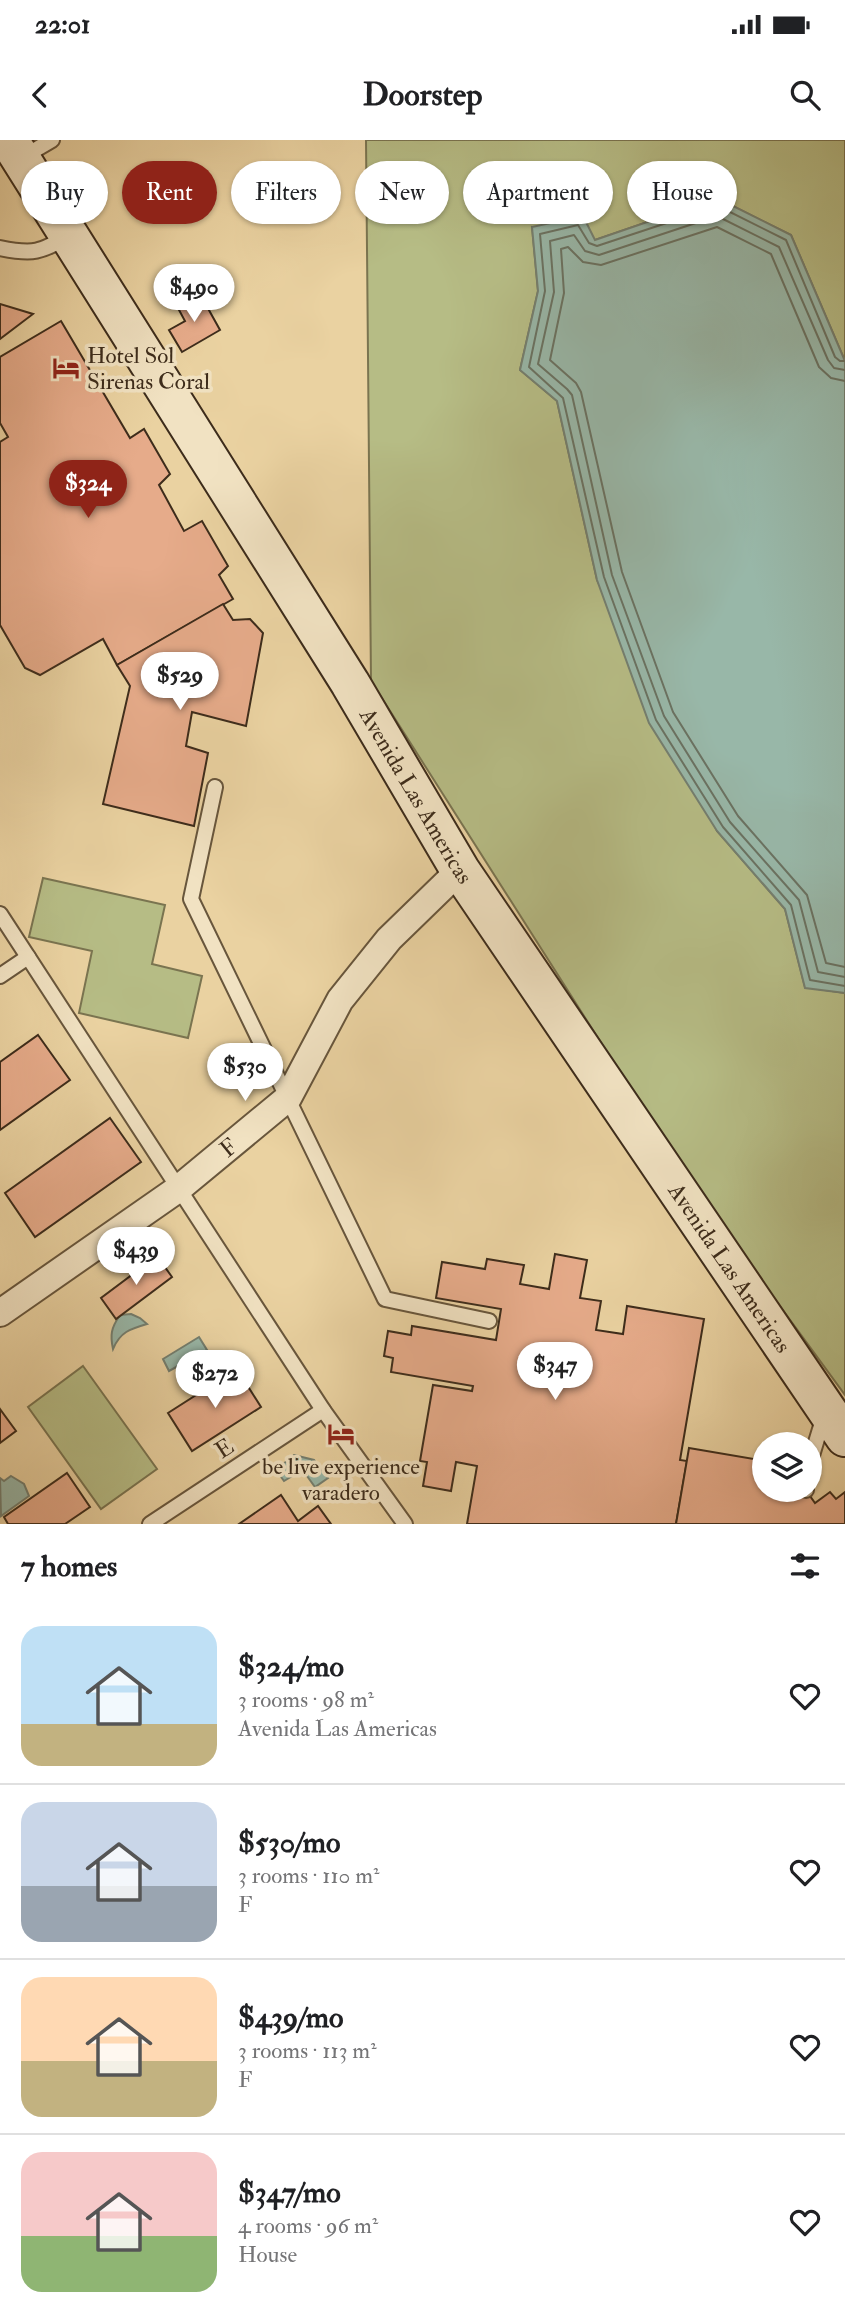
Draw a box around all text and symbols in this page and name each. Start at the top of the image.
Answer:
text: 22:01 [35,9,90,41]
text: Doorstep [363,75,482,115]
icon: back [21,76,59,114]
icon: search [786,76,824,114]
chip: Buy [21,161,108,224]
chip: Rent [122,161,217,224]
chip: Filters [231,161,341,224]
chip: New [355,161,449,224]
chip: Apartment [463,161,613,224]
chip: House [627,161,737,224]
pin: $490 [153,264,235,324]
text: $490 [170,272,219,301]
place label: Hotel Sol Sirenas Coral [87,341,210,396]
hotel icon: Hotel Sol Sirenas Coral [51,353,81,383]
pin: $324 [47,460,129,520]
text: $324 [65,468,111,497]
pin: $529 [139,652,221,712]
text: $529 [157,660,203,689]
street label: Avenida Las Americas [352,702,479,890]
pin: $530 [204,1044,286,1103]
text: $530 [223,1051,267,1080]
street label: F [214,1132,243,1164]
street label: Avenida Las Americas [661,1177,798,1359]
pin: $439 [95,1228,177,1287]
text: $439 [113,1235,159,1264]
pin: $347 [514,1342,596,1402]
pin: $272 [174,1350,256,1410]
text: $347 [533,1350,577,1379]
text: $272 [192,1358,238,1387]
hotel icon: be live experience varadero [326,1419,356,1449]
street label: E [209,1432,239,1465]
map controls [752,1432,822,1502]
button: layers [752,1432,822,1502]
place label: be live experience varadero [262,1452,420,1507]
icon: filters [786,1547,824,1585]
text: 7 homes [21,1548,117,1585]
text: $324/mo [238,1648,344,1685]
icon: home [77,1654,161,1738]
icon: heart [786,1677,824,1715]
text: 3 rooms · 98 m² [238,1685,374,1714]
text: Avenida Las Americas [238,1714,437,1743]
text: $530/mo [238,1824,340,1861]
icon: home [77,1830,161,1914]
icon: heart [786,1853,824,1891]
text: 3 rooms · 110 m² [238,1861,379,1890]
text: F [238,1890,252,1919]
text: $439/mo [238,1999,343,2036]
icon: home [77,2005,161,2089]
icon: heart [786,2028,824,2066]
text: 3 rooms · 113 m² [238,2036,377,2065]
text: F [238,2065,252,2094]
text: $347/mo [238,2174,341,2211]
icon: home [77,2180,161,2264]
icon: heart [786,2203,824,2241]
text: 4 rooms · 96 m² [238,2211,378,2240]
text: House [238,2240,297,2269]

